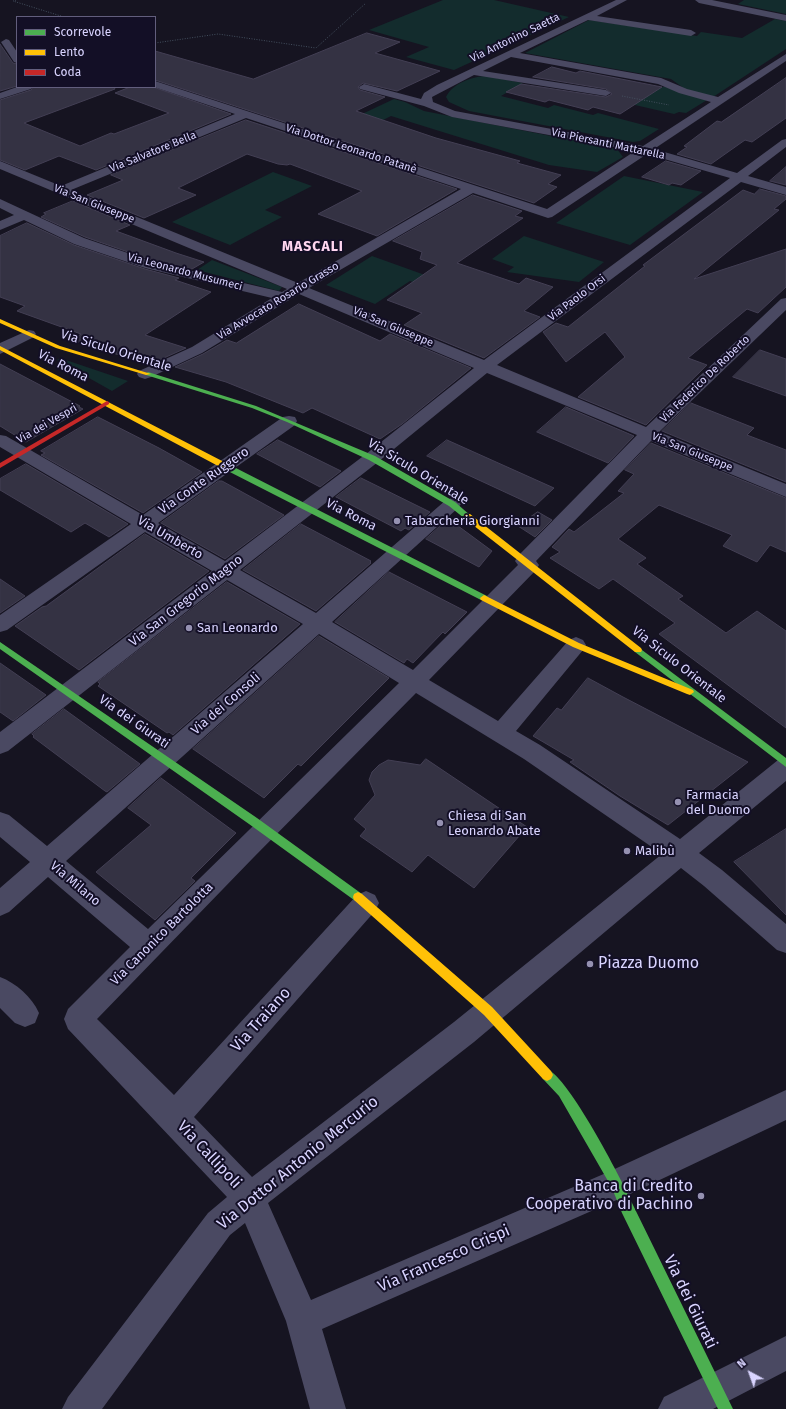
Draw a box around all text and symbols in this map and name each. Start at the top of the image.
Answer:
street label: Via Antonino Saetta [468,11,562,65]
legend [16,16,156,88]
text: Scorrevole [54,25,111,39]
text: Lento [54,45,84,59]
text: Coda [54,65,81,79]
street label: Via Dottor Leonardo Patanè [284,122,418,176]
street label: Via Piersanti Mattarella [550,126,666,162]
street label: Via Salvatore Bella [108,129,198,175]
street label: Via San Giuseppe [52,182,136,226]
district label: MASCALI [282,239,344,255]
street label: Via Leonardo Musumeci [126,250,244,294]
street label: Via Avvocato Rosario Grasso [215,259,341,343]
street label: Via Paolo Orsi [546,272,608,324]
street label: Via San Giuseppe [351,304,435,350]
street label: Via Siculo Orientale [59,327,173,375]
street label: Via Federico De Roberto [657,333,753,425]
street label: Via Roma [35,347,91,385]
street label: Via dei Vespri [14,401,80,447]
street label: Via San Giuseppe [650,430,734,474]
street label: Via Siculo Orientale [365,436,471,508]
street label: Via Conte Ruggero [156,444,252,518]
street label: Via Roma [323,496,379,534]
street label: Via Umberto [134,513,206,563]
place label: Tabaccheria Giorgianni [405,513,540,529]
marker: Tabaccheria Giorgianni [392,516,402,526]
street label: Via San Gregorio Magno [126,552,246,650]
place label: San Leonardo [197,620,278,636]
marker: San Leonardo [184,623,194,633]
street label: Via Siculo Orientale [629,623,729,707]
street label: Via dei Consoli [188,670,264,738]
street label: Via dei Giurati [96,692,172,752]
place label: Farmacia del Duomo [686,787,750,818]
marker: Farmacia del Duomo [673,797,683,807]
place label: Chiesa di San Leonardo Abate [448,808,541,839]
marker: Chiesa di San Leonardo Abate [435,818,445,828]
place label: Malibù [635,843,675,859]
marker: Malibù [622,846,632,856]
street label: Via Milano [47,858,103,910]
street label: Via Canonico Bartolotta [107,879,217,989]
place label: Piazza Duomo [598,954,699,974]
marker: Piazza Duomo [585,959,595,969]
street label: Via Traiano [227,984,295,1056]
street label: Via Dottor Antonio Mercurio [214,1092,382,1234]
street label: Via Callipoli [173,1117,245,1193]
place label: Banca di Credito Cooperativo di Pachino [526,1177,693,1215]
marker: Banca di Credito Cooperativo di Pachino [696,1191,706,1201]
street label: Via Francesco Crispi [375,1221,513,1297]
street label: Via dei Giurati [659,1252,721,1352]
north arrow [730,1353,770,1393]
text: N [735,1356,749,1371]

